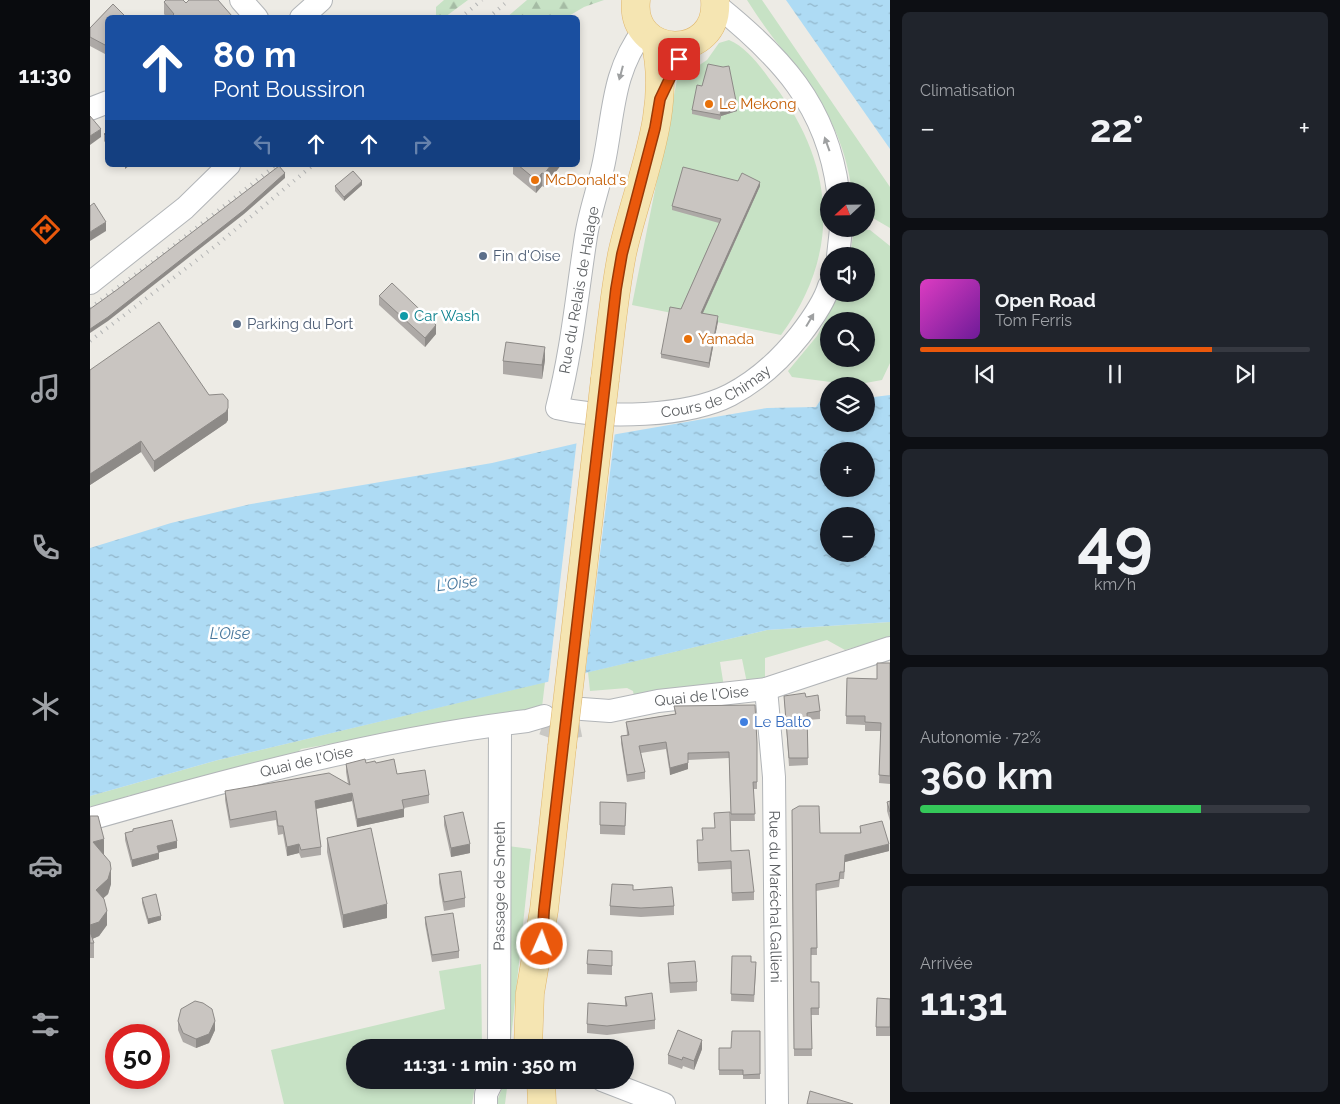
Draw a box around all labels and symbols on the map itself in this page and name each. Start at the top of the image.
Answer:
pin [658,38,700,80]
one-way arrow [616,65,624,80]
place label: Le Mekong [719,95,797,113]
marker: Le Mekong [703,98,715,110]
one-way arrow [823,136,831,151]
place label: McDonald's [545,171,626,189]
marker: McDonald's [529,174,541,186]
north arrow [820,182,875,238]
street label: Rue du Relais de Halage [555,205,603,375]
place label: Fin d'Oise [493,247,561,265]
marker: Fin d'Oise [477,250,489,262]
place label: Car Wash [414,307,480,325]
marker: Car Wash [398,310,410,322]
one-way arrow [806,314,815,327]
place label: Parking du Port [247,315,353,333]
marker: Parking du Port [231,318,243,330]
place label: Yamada [698,330,754,348]
marker: Yamada [682,333,694,345]
street label: Cours de Chimay [660,361,774,422]
water label: L'Oise [435,571,479,595]
water label: L’Oise [210,624,251,643]
street label: Quai de l'Oise [653,682,750,710]
place label: Le Balto [754,713,811,731]
marker: Le Balto [738,716,750,728]
street label: Quai de l'Oise [258,742,355,781]
street label: Rue du Maréchal Gallieni [765,810,785,983]
street label: Passage de Smeth [490,821,509,951]
position arrow [515,917,567,969]
speed limit sign: 50 [105,1024,170,1089]

